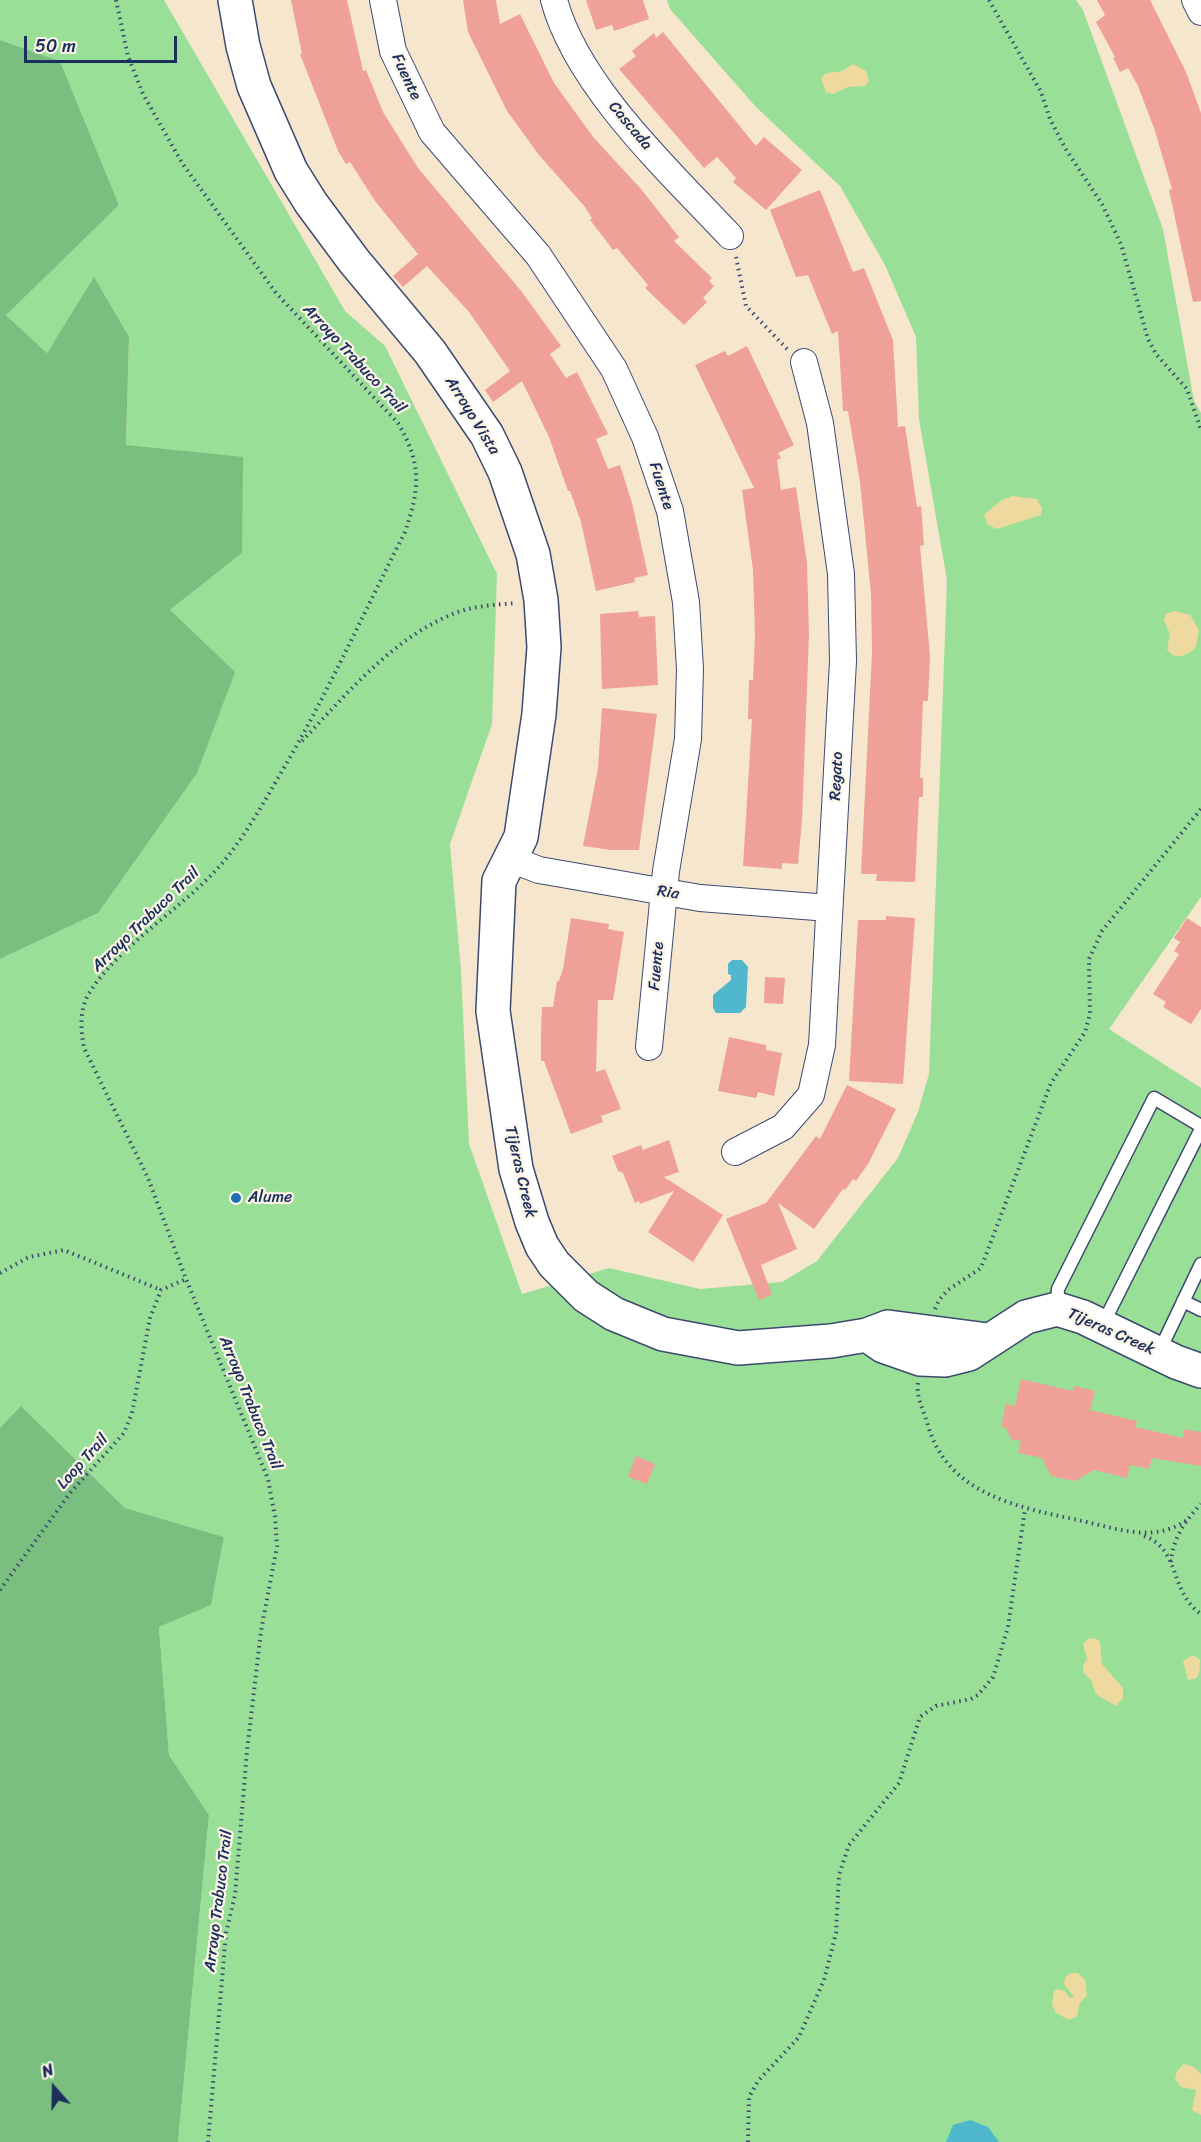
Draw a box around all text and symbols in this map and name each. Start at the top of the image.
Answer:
scale bar [27,24,180,62]
text: 50 m [35,30,76,62]
street label: Fuente [387,51,425,103]
street label: Cascada [604,98,656,154]
street label: Arroyo Trabuco Trail [298,300,410,418]
street label: Arroyo Vista [440,373,504,459]
street label: Fuente [644,460,678,512]
street label: Regato [826,751,848,801]
street label: Arroyo Trabuco Trail [88,864,204,976]
street label: Ria [656,882,680,904]
street label: Fuente [645,941,669,991]
street label: Tijeras Creek [500,1124,540,1220]
place label: Alume [248,1188,292,1208]
marker: Alume [229,1191,243,1205]
street label: Tijeras Creek [1064,1304,1158,1360]
street label: Arroyo Trabuco Trail [214,1333,286,1473]
street label: Loop Trail [53,1431,113,1493]
street label: Arroyo Trabuco Trail [201,1829,237,1973]
text: N [38,2055,58,2086]
north arrow [24,2058,84,2118]

